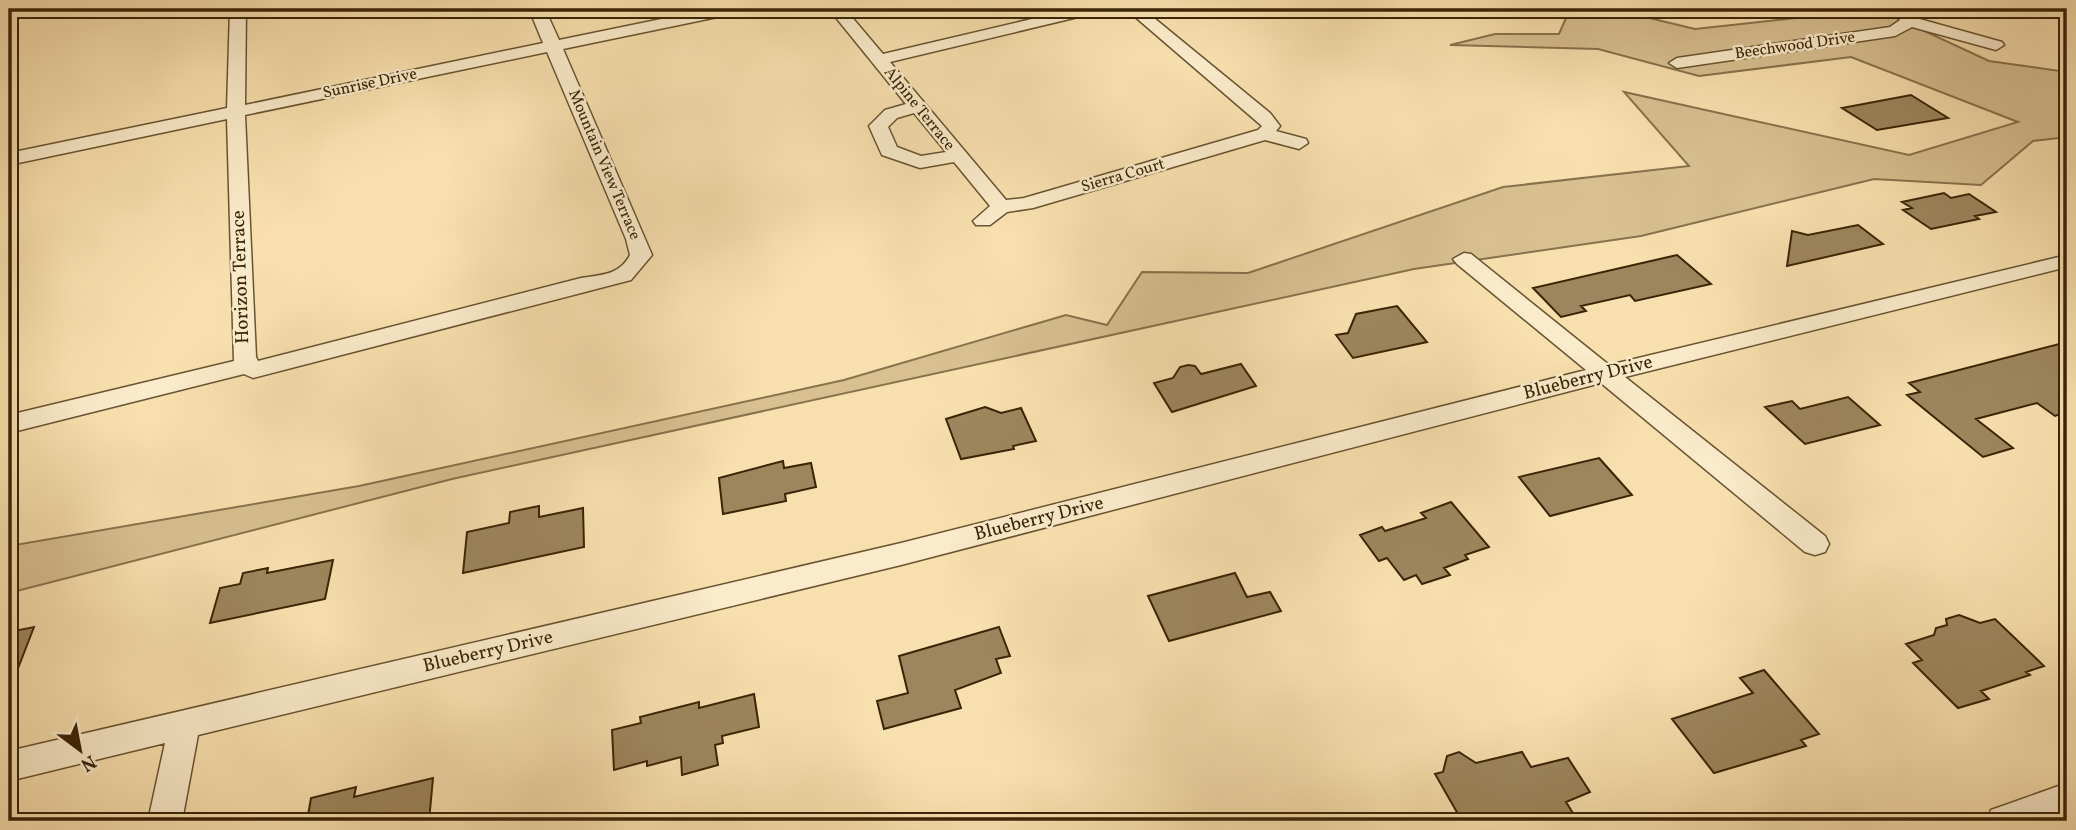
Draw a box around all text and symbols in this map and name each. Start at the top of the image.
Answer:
street label: Beechwood Drive [1733,27,1857,65]
street label: Sunrise Drive [321,63,419,105]
street label: Alpine Terrace [878,63,960,155]
street label: Mountain View Terrace [562,86,646,244]
street label: Sierra Court [1079,153,1168,198]
street label: Horizon Terrace [226,210,256,344]
street label: Blueberry Drive [1521,349,1655,407]
street label: Blueberry Drive [972,490,1106,548]
street label: Blueberry Drive [421,624,555,680]
north arrow [46,714,116,784]
text: N [75,748,101,778]

